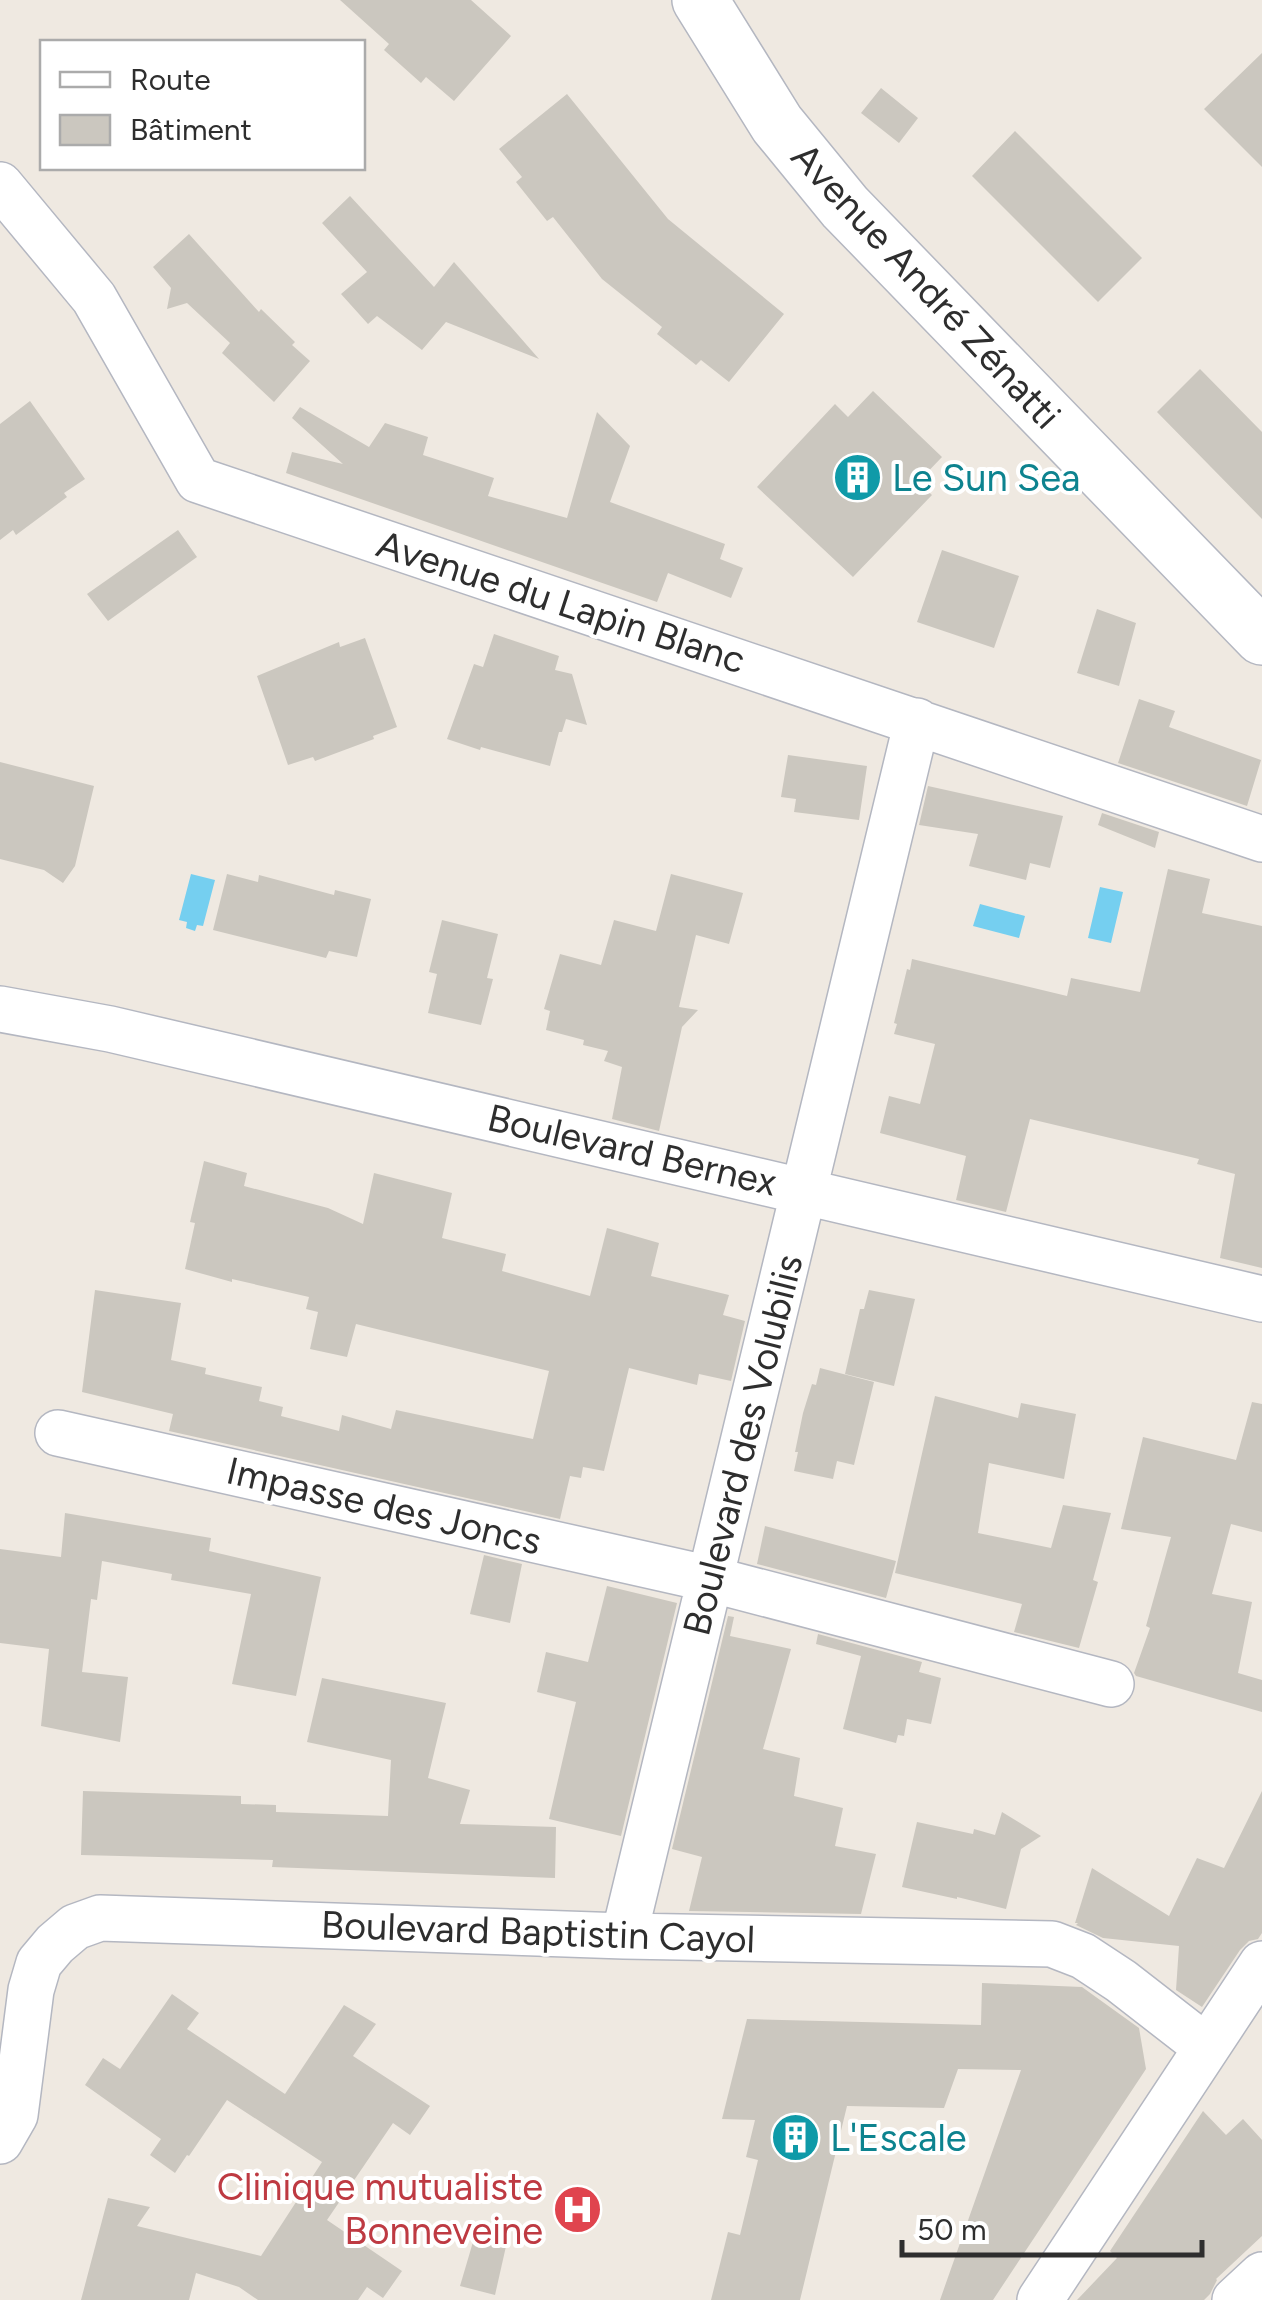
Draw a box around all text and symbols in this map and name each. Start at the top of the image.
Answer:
legend [40,40,365,170]
text: Route [130,61,211,98]
text: Bâtiment [130,111,252,148]
street label: Avenue André Zénatti [782,134,1070,438]
building icon: Le Sun Sea [831,452,883,504]
place label: Le Sun Sea [892,455,1080,501]
street label: Avenue du Lapin Blanc [371,521,751,683]
street label: Boulevard Bernex [483,1094,781,1206]
street label: Boulevard des Volubilis [673,1250,813,1640]
street label: Impasse des Joncs [222,1447,546,1565]
street label: Boulevard Baptistin Cayol [320,1901,756,1963]
building icon: L'Escale [769,2112,821,2164]
place label: L'Escale [830,2115,967,2161]
place label: Clinique mutualiste Bonneveine [217,2164,543,2254]
hospital icon: Clinique mutualiste Bonneveine [552,2183,604,2235]
scale bar [902,2195,1202,2257]
text: 50 m [917,2211,986,2248]

